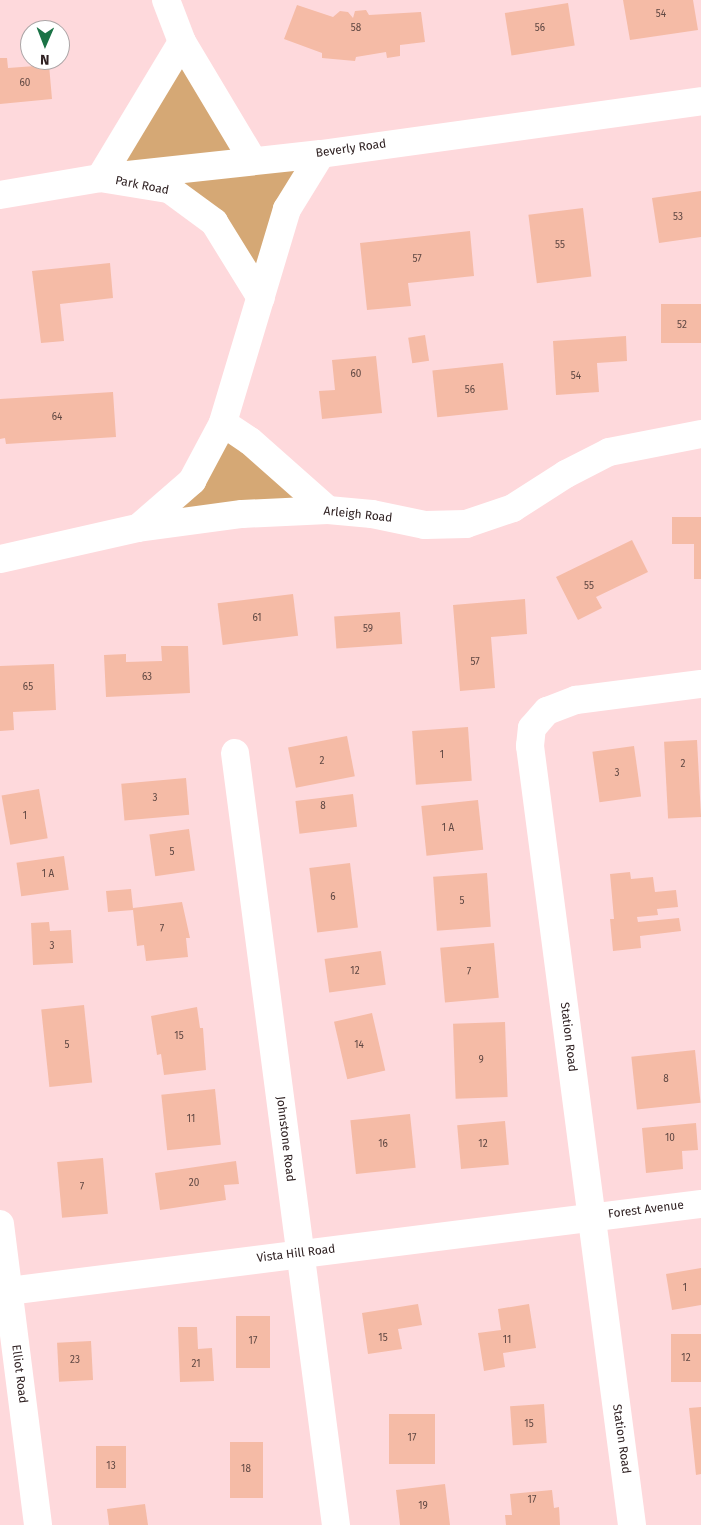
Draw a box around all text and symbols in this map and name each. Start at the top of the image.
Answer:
house number: 54 [656,9,666,21]
north arrow [20,20,70,70]
house number: 58 [351,23,361,35]
house number: 56 [535,23,545,35]
text: N [40,51,50,68]
house number: 60 [20,78,30,90]
street label: Beverly Road [315,137,387,161]
street label: Park Road [114,174,170,198]
house number: 53 [673,212,683,224]
house number: 55 [555,240,565,252]
house number: 57 [412,254,422,266]
house number: 52 [677,320,687,332]
house number: 60 [351,369,361,381]
house number: 54 [571,371,581,383]
house number: 56 [465,385,475,397]
house number: 64 [52,412,62,424]
street label: Arleigh Road [323,504,393,526]
house number: 55 [584,581,594,593]
house number: 61 [252,613,262,625]
house number: 59 [363,624,373,636]
house number: 57 [470,657,480,669]
house number: 63 [142,672,152,684]
house number: 65 [23,682,33,694]
house number: 1 [440,750,444,762]
house number: 2 [320,756,324,768]
house number: 2 [681,759,685,771]
house number: 3 [615,768,619,780]
house number: 3 [153,793,157,805]
house number: 8 [320,801,326,813]
house number: 1 [23,811,27,823]
house number: 1 A [442,823,454,835]
house number: 5 [169,847,175,859]
house number: 1 A [42,869,54,881]
house number: 6 [330,892,336,904]
house number: 5 [459,896,465,908]
house number: 7 [160,924,164,936]
house number: 3 [50,941,54,953]
house number: 12 [350,966,360,978]
house number: 7 [467,967,471,979]
street label: Station Road [557,1001,579,1073]
house number: 15 [174,1031,184,1043]
house number: 5 [64,1040,70,1052]
house number: 14 [354,1040,364,1052]
house number: 9 [478,1055,484,1067]
house number: 8 [663,1074,669,1086]
street label: Johnstone Road [273,1095,297,1183]
house number: 11 [187,1114,195,1126]
house number: 10 [665,1133,675,1145]
house number: 16 [378,1139,388,1151]
house number: 12 [478,1139,488,1151]
house number: 20 [189,1178,199,1190]
house number: 7 [80,1182,84,1194]
street label: Forest Avenue [607,1198,685,1222]
street label: Vista Hill Road [256,1242,336,1266]
house number: 1 [683,1283,687,1295]
house number: 15 [378,1333,388,1345]
house number: 11 [503,1335,511,1347]
house number: 17 [249,1336,257,1348]
street label: Elliot Road [8,1344,30,1404]
house number: 12 [681,1353,691,1365]
house number: 23 [70,1355,80,1367]
house number: 21 [191,1359,201,1371]
street label: Station Road [609,1403,633,1475]
house number: 15 [524,1419,534,1431]
house number: 17 [408,1433,416,1445]
house number: 13 [106,1461,116,1473]
house number: 18 [241,1464,251,1476]
house number: 17 [528,1495,536,1507]
house number: 19 [418,1501,428,1513]

